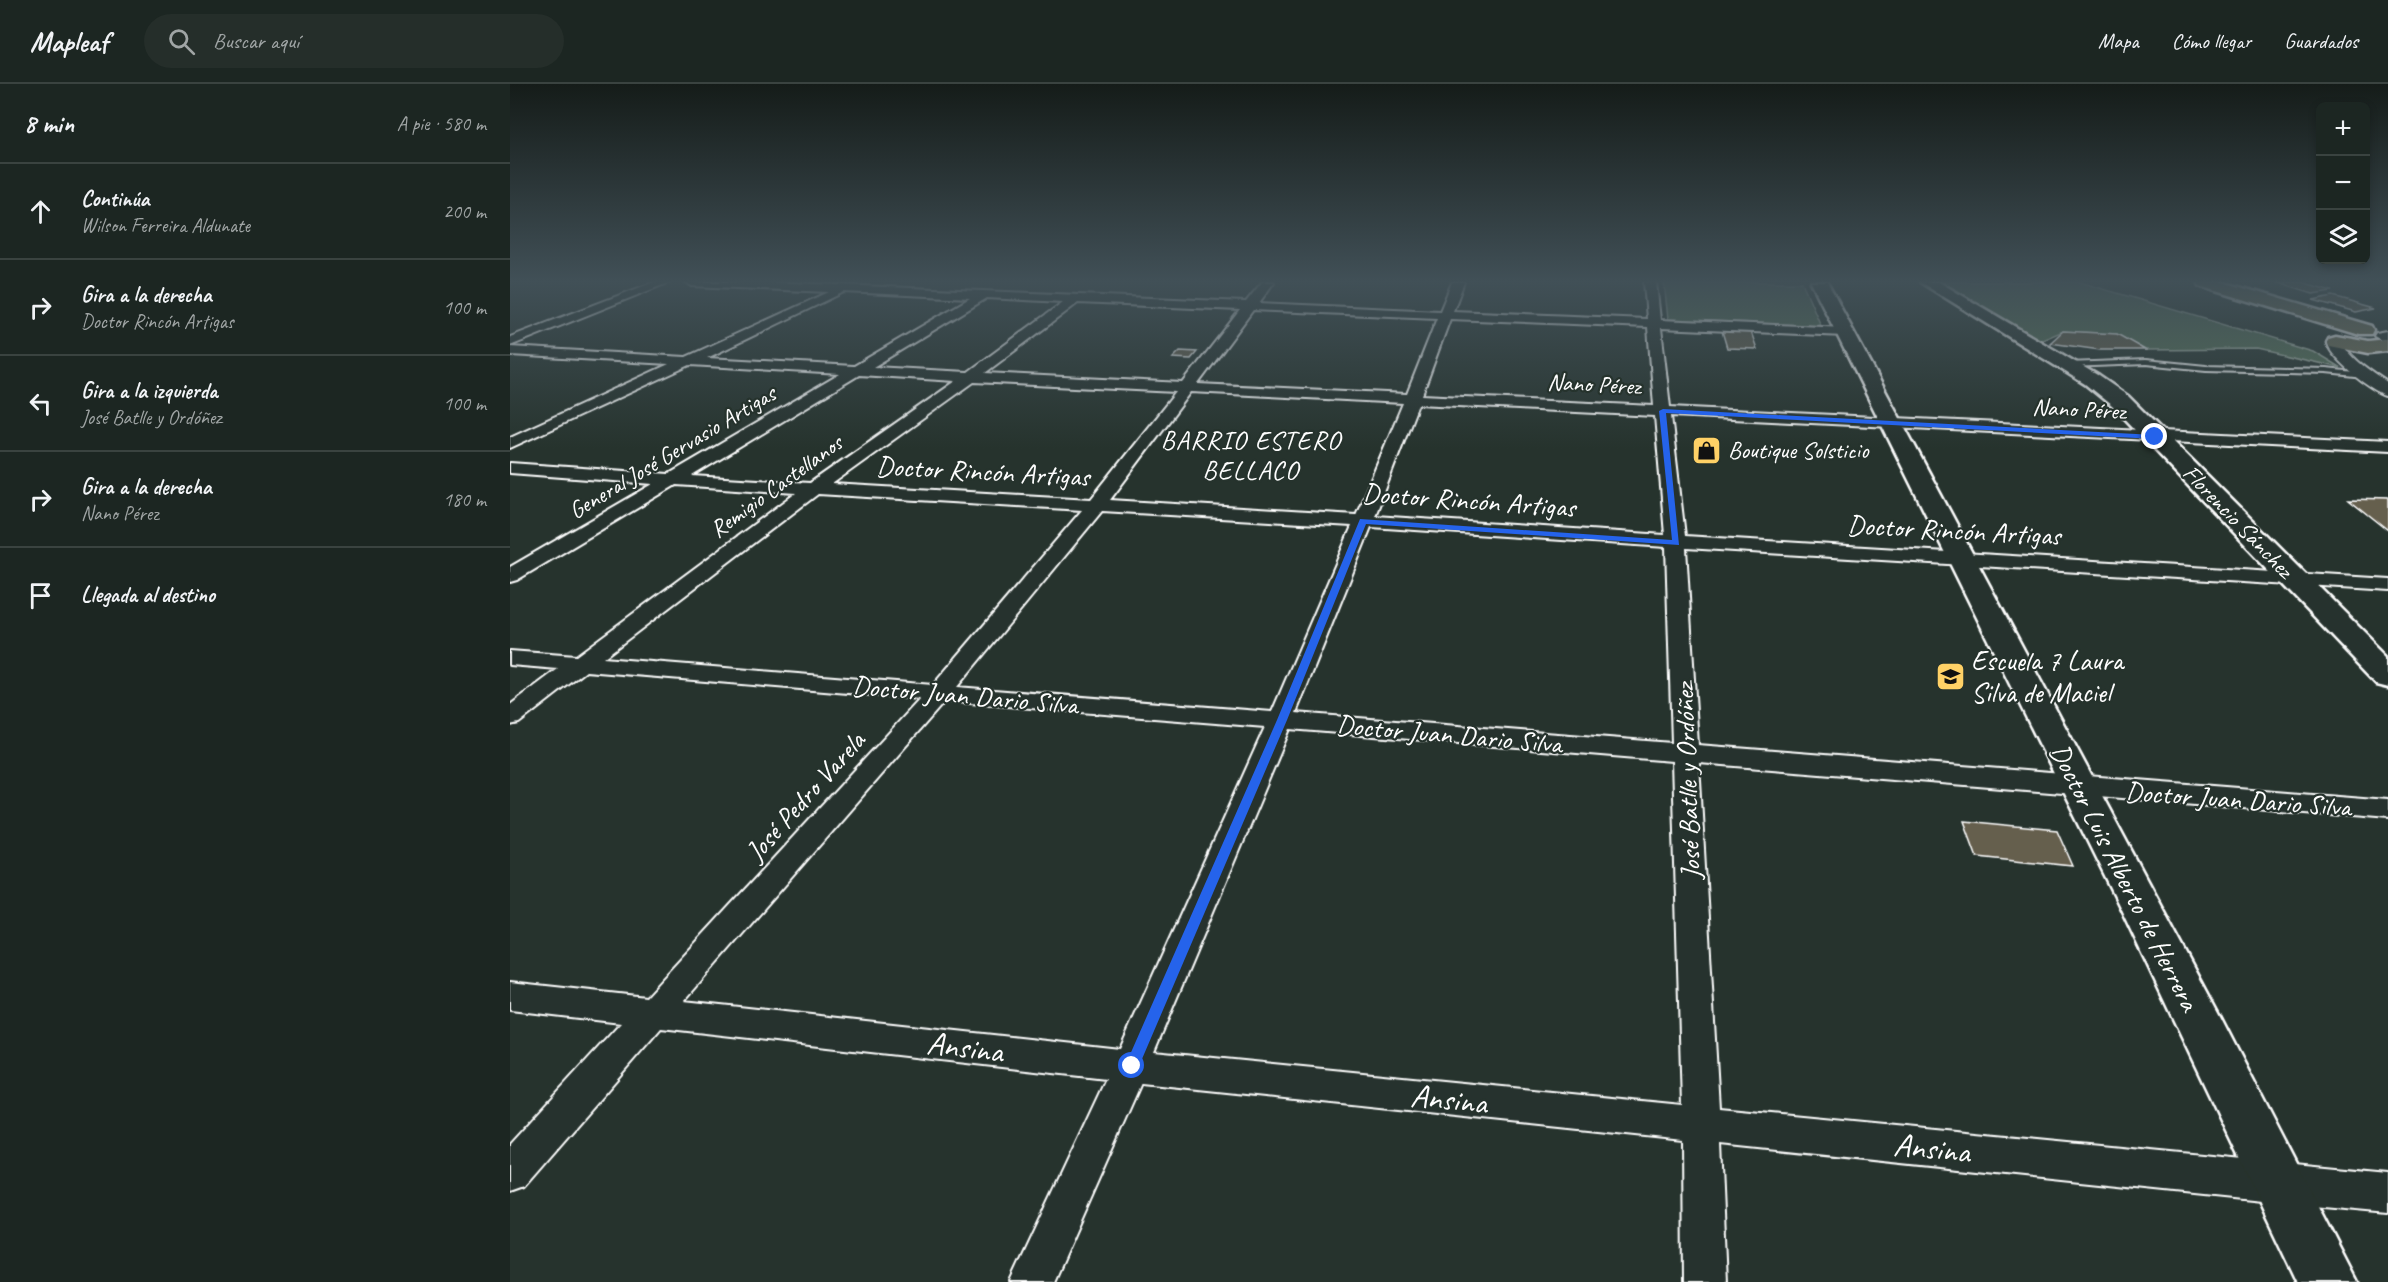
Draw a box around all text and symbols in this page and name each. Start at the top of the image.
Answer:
search box [144,14,564,68]
text: Mapleaf [30,24,108,59]
icon: search [165,25,198,58]
text: Buscar aquí [213,27,299,55]
text: Mapa [2098,28,2139,54]
text: Cómo llegar [2172,28,2251,54]
text: Guardados [2284,28,2358,54]
map controls [2316,102,2370,264]
button: + [2316,102,2370,156]
text: 8 min [24,107,74,140]
text: A pie · 580 m [397,111,486,136]
button: − [2316,156,2370,210]
text: Continúa [81,185,149,213]
icon: ahead [24,195,57,228]
text: 200 m [443,199,486,224]
button: layers [2316,210,2370,264]
text: Wilson Ferreira Aldunate [81,213,250,238]
text: Gira a la derecha [81,281,212,309]
icon: right [24,291,57,324]
text: 100 m [443,295,486,320]
text: Doctor Rincón Artigas [81,309,234,334]
street label: Nano Pérez [1547,367,1644,402]
text: Gira a la izquierda [81,377,218,405]
street label: General José Gervasio Artigas [563,377,783,526]
icon: left [24,387,57,420]
text: 100 m [443,391,486,416]
street label: Nano Pérez [2032,392,2129,427]
text: José Batlle y Ordóñez [81,405,222,430]
route end [2141,423,2167,449]
district label: BARRIO ESTERO BELLACO [1161,424,1343,487]
street label: Remigio Castellanos [704,427,850,544]
shop icon: Boutique Solsticio [1691,434,1723,466]
place label: Boutique Solsticio [1728,435,1870,465]
street label: Doctor Rincón Artigas [875,448,1093,494]
street label: Florencio Sánchez [2176,458,2301,586]
text: Gira a la derecha [81,473,212,501]
street label: Doctor Rincón Artigas [1361,475,1579,525]
icon: right [24,483,57,516]
text: 180 m [443,487,486,512]
text: Nano Pérez [81,501,159,526]
street label: Doctor Rincón Artigas [1846,507,2064,553]
icon: arrive [24,579,57,612]
text: Llegada al destino [81,581,215,609]
place label: Escuela 7 Laura Silva de Maciel [1971,643,2126,710]
school or university icon: Escuela 7 Laura Silva de Maciel [1934,660,1966,692]
street label: Doctor Juan Dario Silva [851,668,1082,723]
street label: José Batlle y Ordóñez [1666,679,1708,882]
street label: Doctor Juan Dario Silva [1335,707,1566,762]
street label: José Pedro Varela [736,723,874,870]
street label: Doctor Luis Alberto de Herrera [2042,737,2208,1018]
street label: Doctor Juan Dario Silva [2124,774,2355,825]
street label: Ansina [924,1021,1007,1073]
route start [1118,1052,1144,1078]
street label: Ansina [1409,1074,1491,1124]
street label: Ansina [1892,1123,1974,1173]

